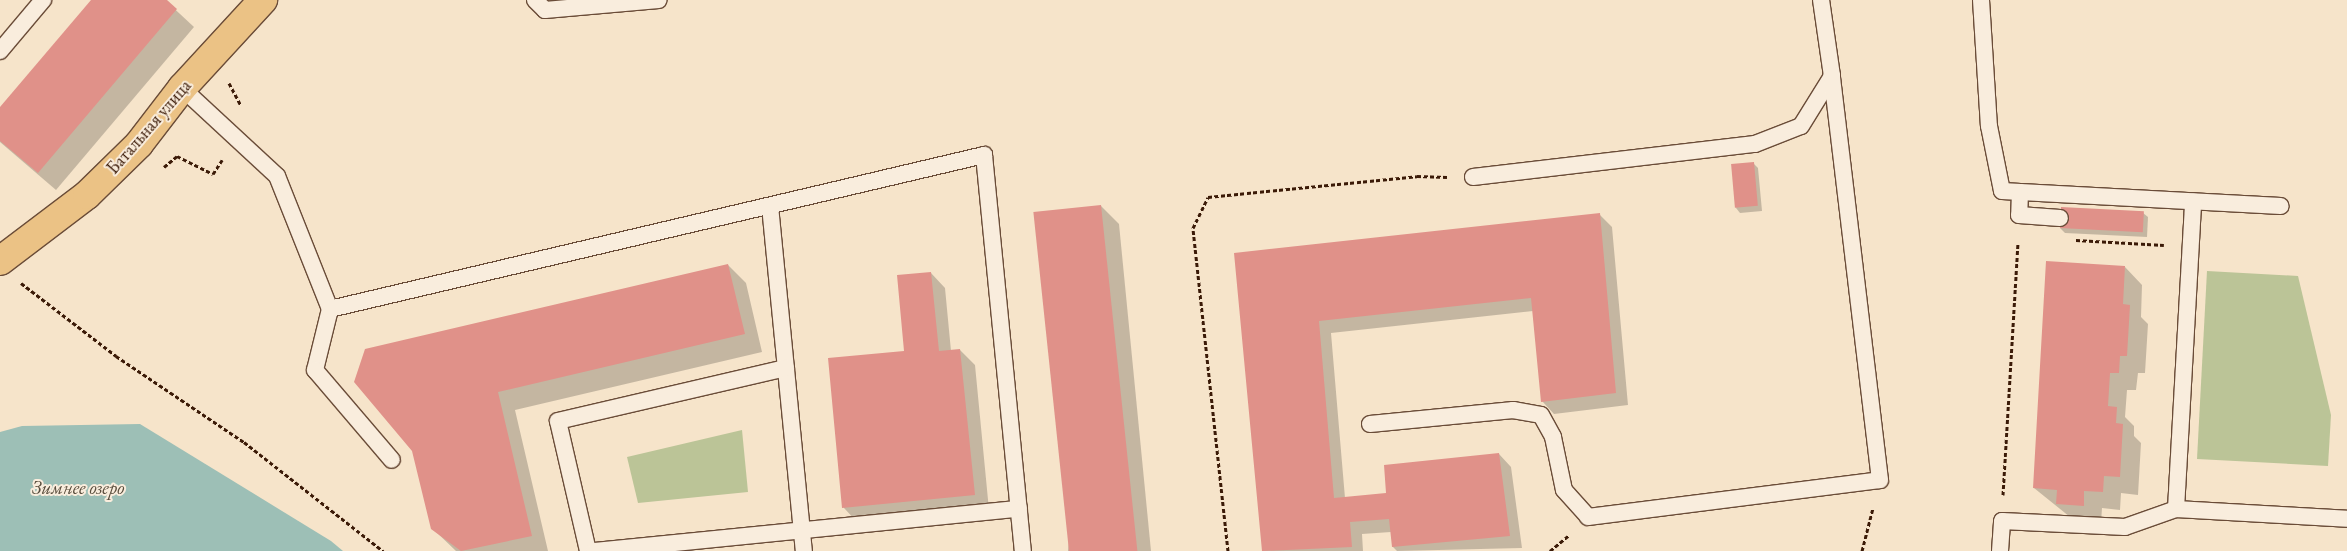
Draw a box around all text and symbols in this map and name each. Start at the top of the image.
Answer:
street label: Батальная улица [102,75,196,179]
water label: Зимнее озеро [32,477,124,499]

